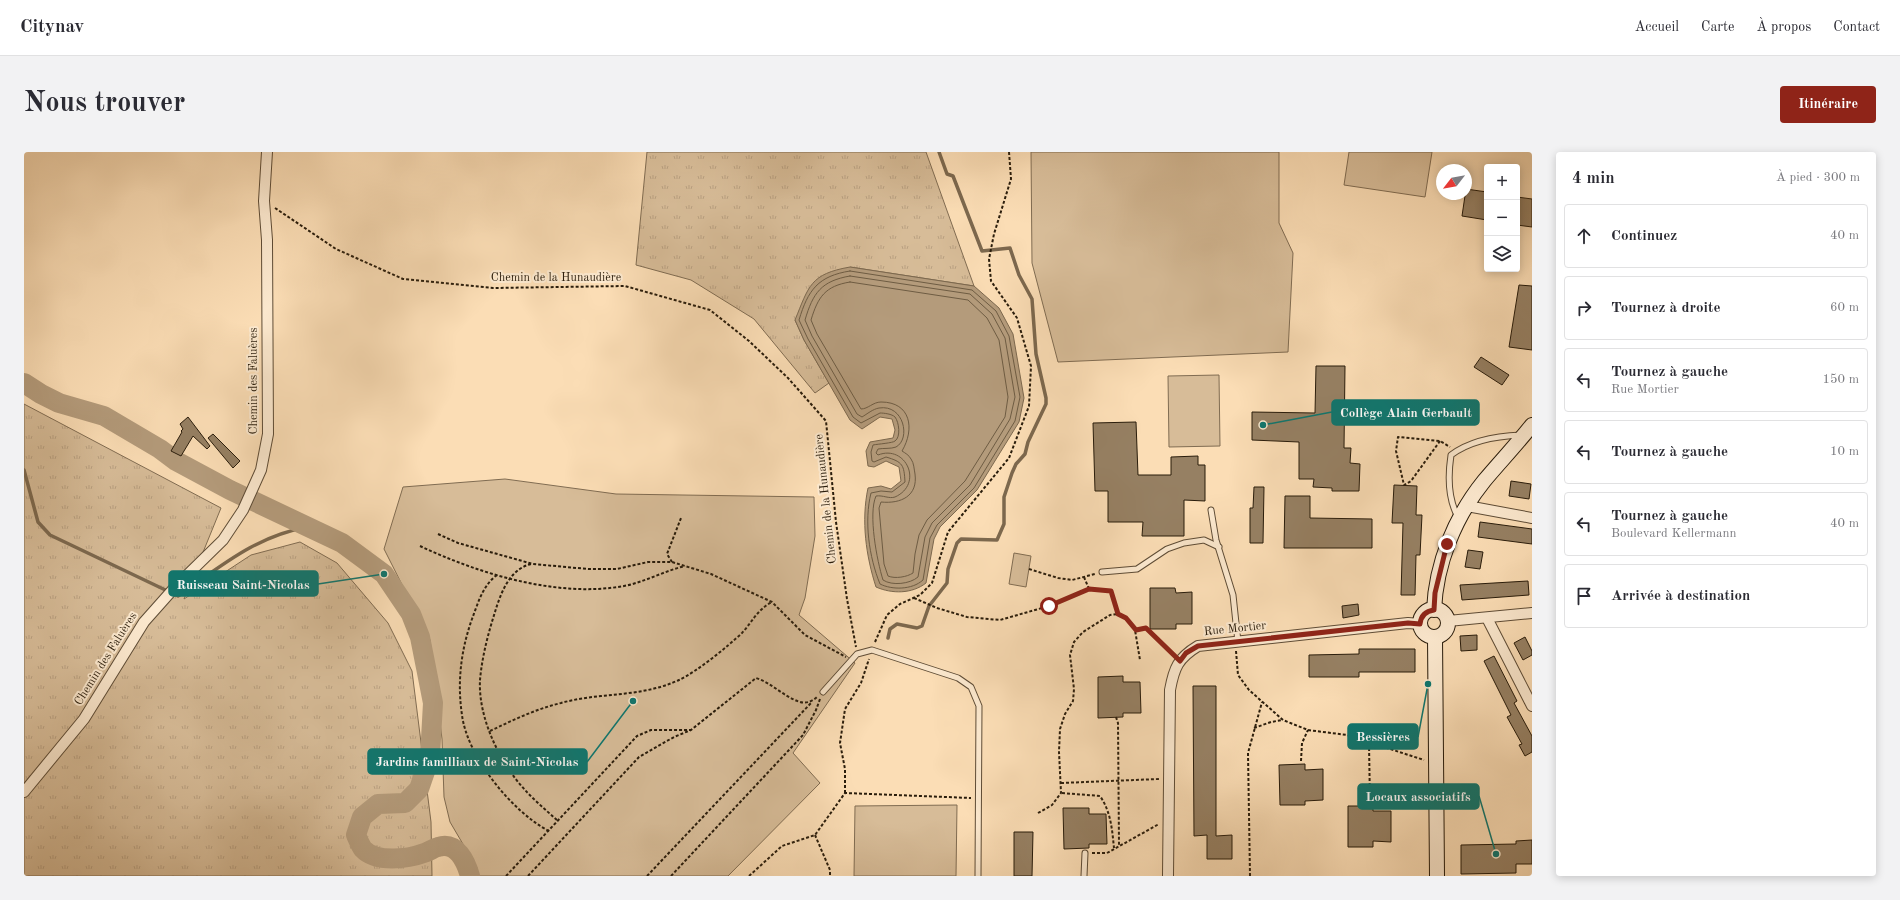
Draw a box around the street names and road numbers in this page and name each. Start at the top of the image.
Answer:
street label: Chemin de la Hunaudière [491,272,622,284]
street label: Chemin des Faluères [248,327,260,435]
street label: Chemin de la Hunaudière [813,433,839,565]
street label: Chemin des Faluères [73,610,139,708]
street label: Rue Mortier [1203,620,1267,638]

